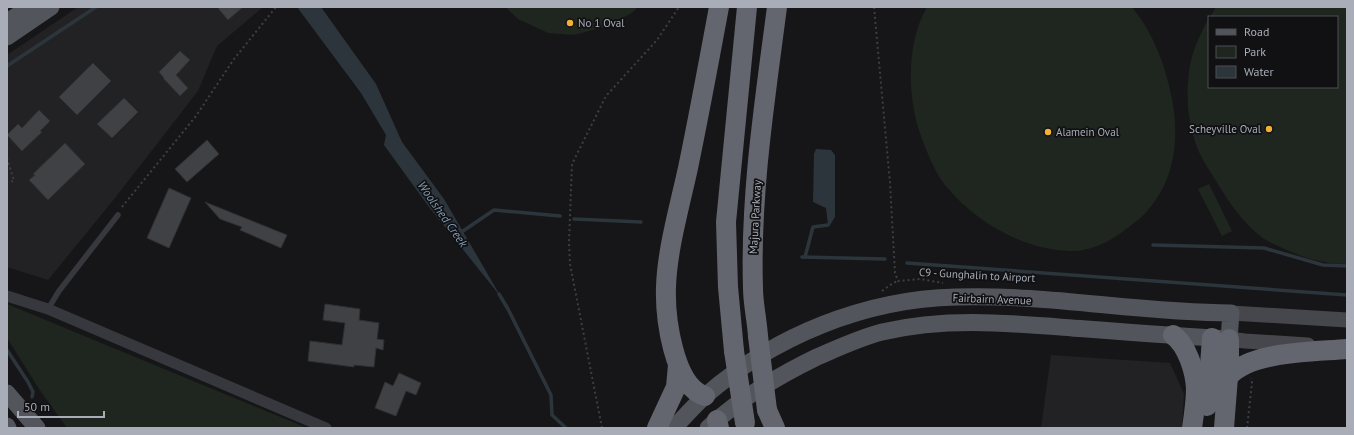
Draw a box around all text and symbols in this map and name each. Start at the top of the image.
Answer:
place label: No 1 Oval [578,16,625,30]
legend [1208,16,1338,88]
marker: No 1 Oval [565,18,575,28]
text: Road [1244,24,1269,39]
text: Park [1244,44,1266,59]
text: Water [1244,64,1274,79]
place label: Scheyville Oval [1189,122,1262,136]
marker: Scheyville Oval [1264,124,1274,134]
place label: Alamein Oval [1056,125,1120,139]
marker: Alamein Oval [1043,127,1053,137]
water label: Woolshed Creek [415,178,472,250]
street label: Majura Parkway [746,179,764,254]
street label: C9 - Gunghalin to Airport [919,265,1036,285]
street label: Fairbairn Avenue [952,291,1032,307]
scale bar [18,393,104,419]
text: 50 m [24,399,50,414]

